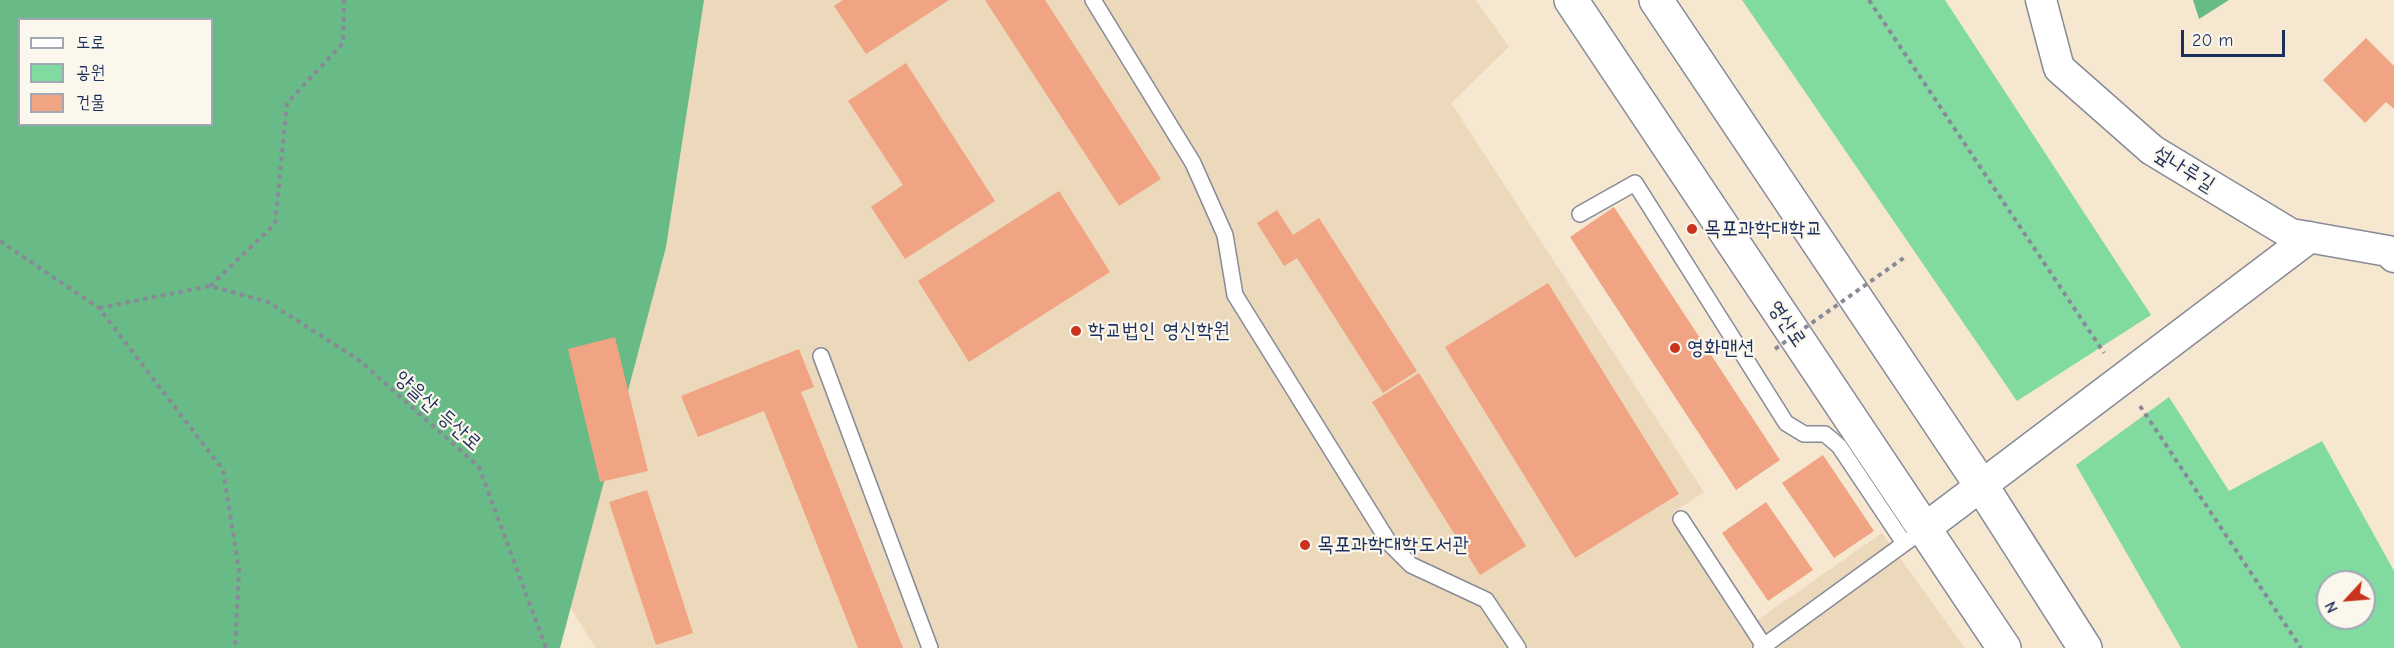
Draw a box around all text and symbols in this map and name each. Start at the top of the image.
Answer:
legend [18,18,213,126]
scale bar [2184,18,2288,56]
text: 20 m [2192,30,2233,51]
text: 도로 [76,32,105,53]
text: 공원 [76,62,105,83]
text: 건물 [76,92,105,113]
street label: 섶나루길 [2149,140,2219,198]
place label: 목포과학대학교 [1704,216,1822,242]
marker: 목포과학대학교 [1685,222,1699,236]
street label: 영산로 [1762,296,1812,352]
place label: 학교법인 영신학원 [1088,318,1230,344]
marker: 학교법인 영신학원 [1069,324,1083,338]
place label: 영화맨션 [1687,335,1755,361]
marker: 영화맨션 [1668,341,1682,355]
street label: 양을산 등산로 [389,365,487,457]
place label: 목포과학대학도서관 [1317,532,1469,558]
marker: 목포과학대학도서관 [1298,538,1312,552]
north arrow [2316,570,2376,630]
text: N [2321,598,2342,616]

